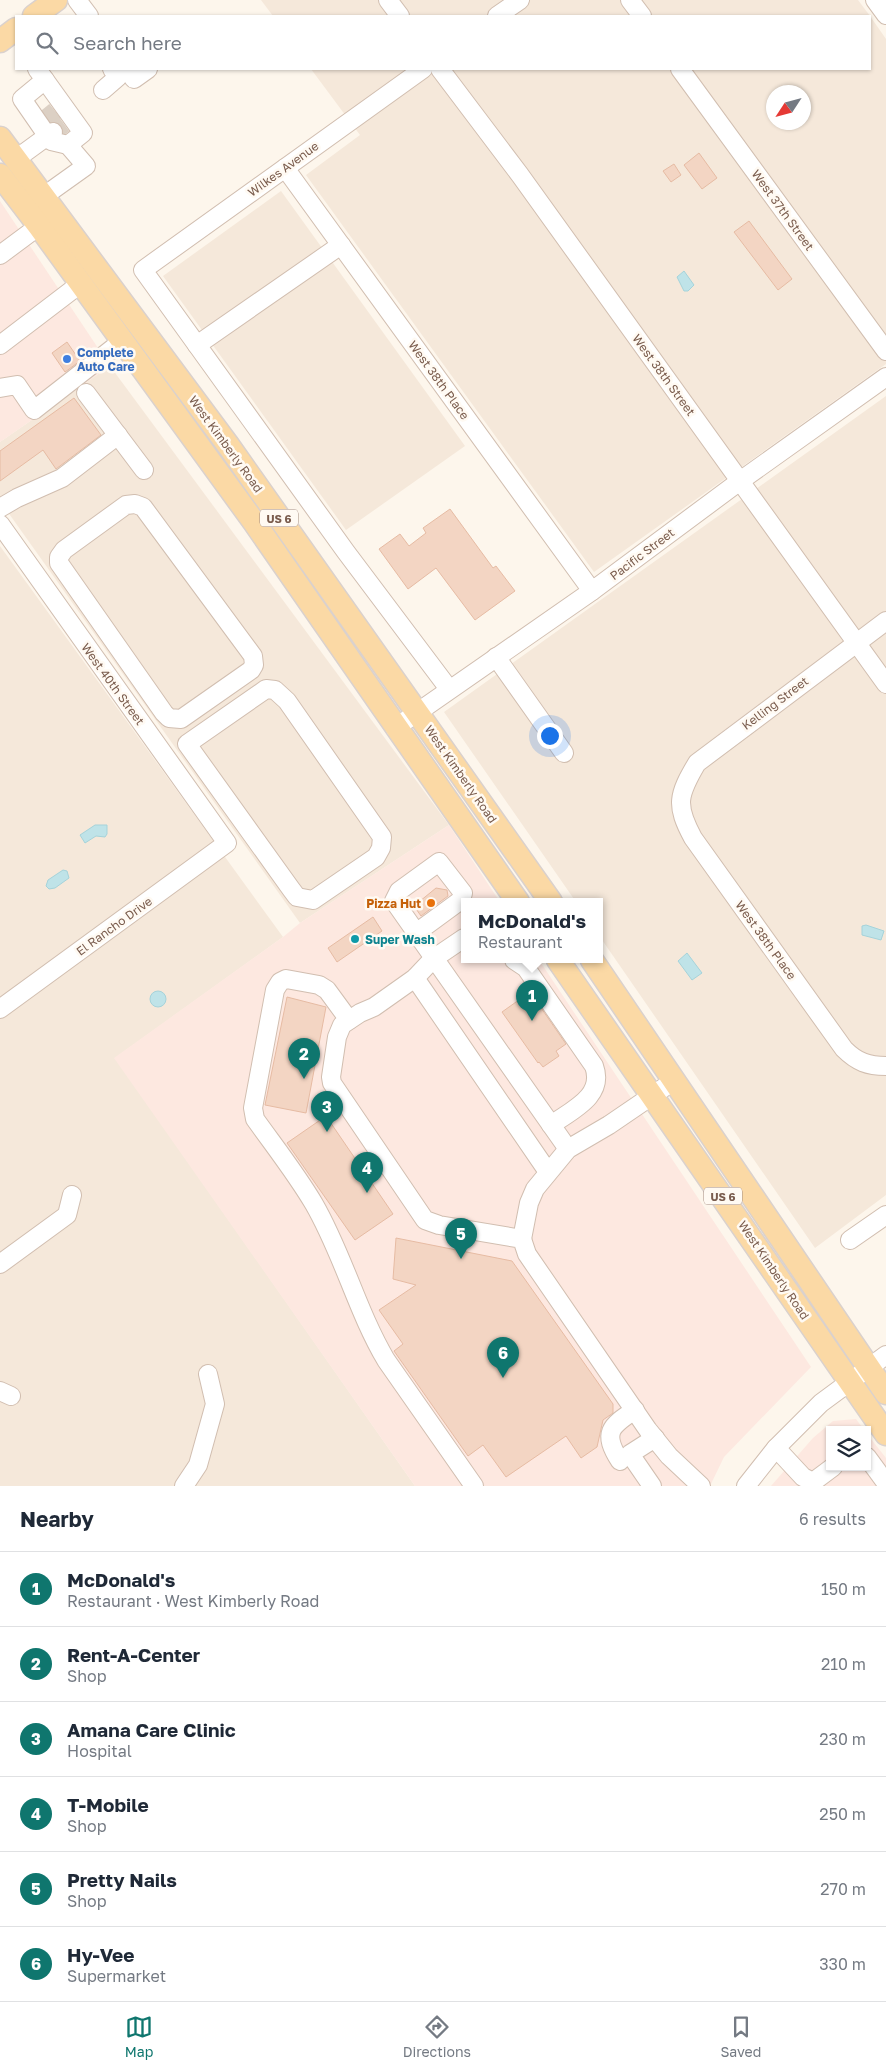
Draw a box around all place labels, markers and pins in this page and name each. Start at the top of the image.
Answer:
place label: Complete Auto Care [77,345,135,374]
marker: Complete Auto Care [61,353,73,365]
place label: Pizza Hut [366,896,421,911]
marker: Pizza Hut [425,897,437,909]
place label: Super Wash [365,932,435,947]
marker: Super Wash [349,933,361,945]
pin: 1 [516,980,548,1021]
pin: 2 [288,1038,320,1079]
pin: 3 [311,1091,343,1132]
pin: 4 [351,1152,383,1193]
pin: 5 [445,1218,477,1259]
pin: 6 [487,1337,519,1378]

